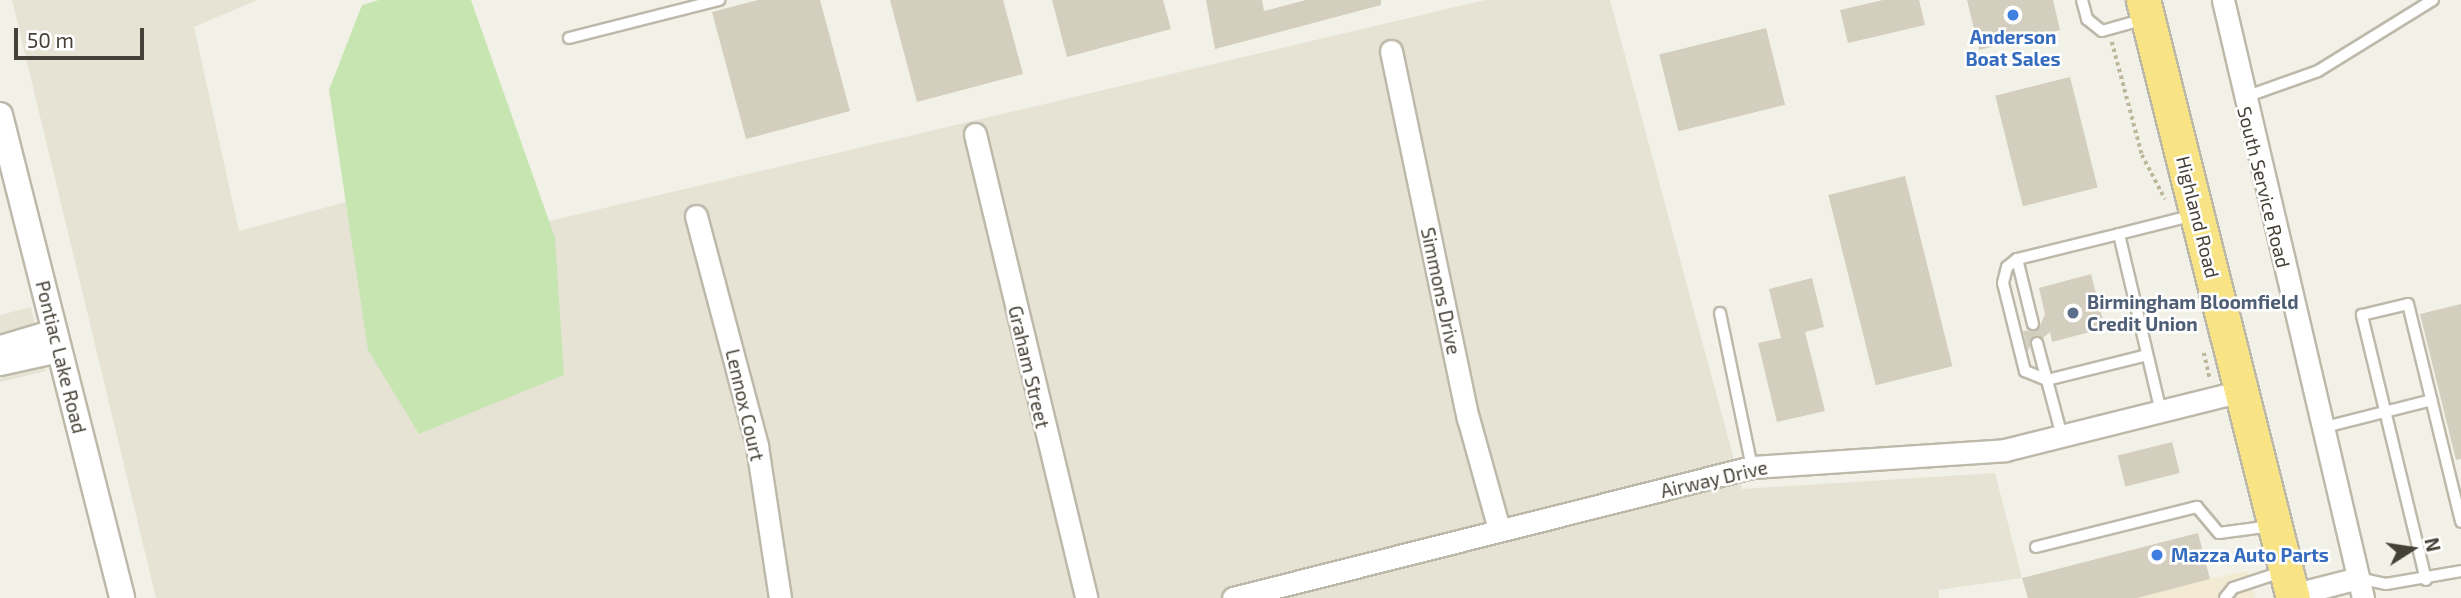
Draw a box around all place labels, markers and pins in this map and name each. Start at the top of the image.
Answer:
marker: Anderson Boat Sales [2005,7,2021,23]
place label: Anderson Boat Sales [1965,26,2061,70]
place label: Birmingham Bloomfield Credit Union [2087,291,2299,335]
marker: Birmingham Bloomfield Credit Union [2065,305,2081,321]
place label: Mazza Auto Parts [2171,544,2329,566]
marker: Mazza Auto Parts [2149,547,2165,563]

